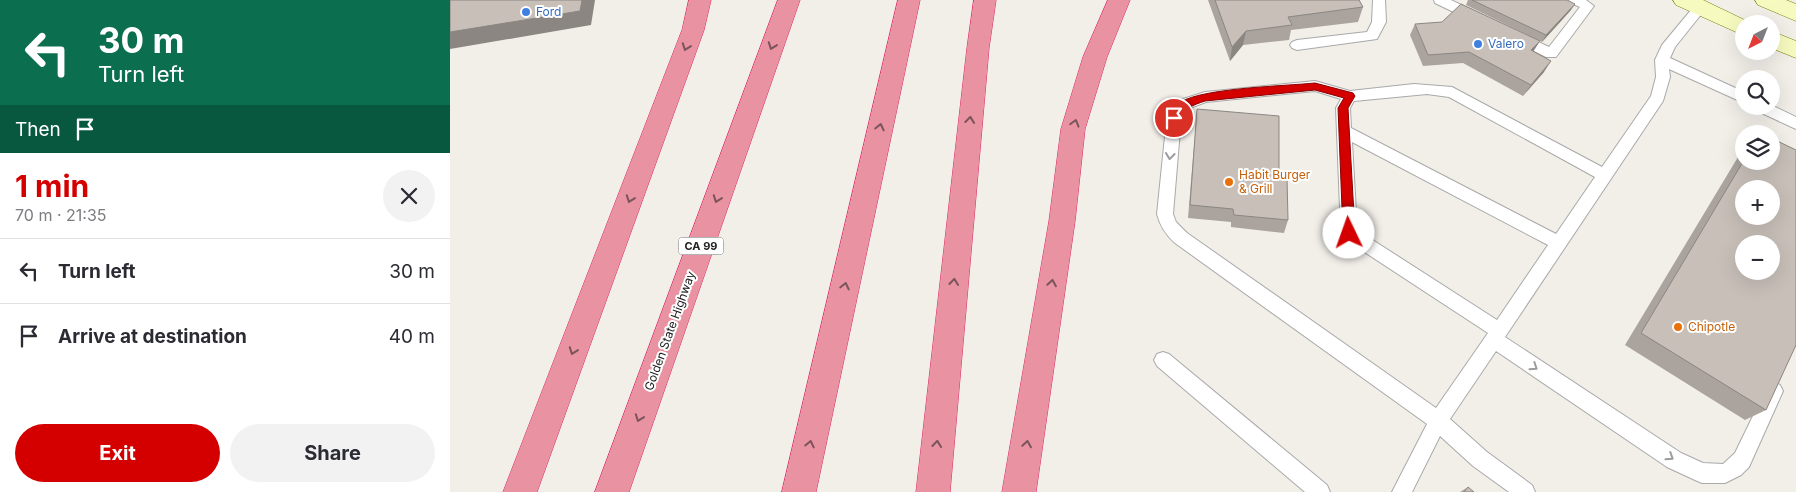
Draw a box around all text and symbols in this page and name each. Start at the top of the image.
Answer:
place label: Ford [536,4,561,19]
marker: Ford [520,6,532,18]
north arrow [1735,15,1780,60]
map controls [1735,15,1780,280]
text: 30 m [98,19,184,61]
icon: left [15,20,80,85]
place label: Valero [1488,36,1524,51]
marker: Valero [1472,38,1484,50]
one-way arrow [768,41,778,50]
one-way arrow [682,42,693,51]
text: Turn left [98,61,184,87]
button: search [1735,70,1780,115]
pin [1153,97,1195,139]
icon: arrive [1160,104,1188,132]
icon: arrive [71,115,99,143]
one-way arrow [964,116,975,124]
text: Then [15,118,61,141]
one-way arrow [1070,119,1080,127]
one-way arrow [874,123,885,132]
button: layers [1735,125,1780,170]
one-way arrow [1165,152,1176,160]
place label: Habit Burger & Grill [1239,167,1311,196]
text: 1 min [15,168,89,204]
button: close [383,170,435,222]
marker: Habit Burger & Grill [1223,176,1235,188]
button: + [1735,180,1780,225]
one-way arrow [626,194,636,203]
one-way arrow [713,194,723,203]
text: 70 m · 21:35 [15,205,107,225]
position arrow [1322,206,1374,258]
button: − [1735,235,1780,280]
road number: CA 99 [678,238,724,255]
icon: left [15,257,43,285]
text: Turn left [58,260,136,283]
text: 30 m [389,260,435,283]
street label: Golden State Highway [641,269,698,393]
one-way arrow [948,278,959,286]
one-way arrow [1046,279,1056,288]
one-way arrow [839,281,850,290]
place label: Chipotle [1688,319,1735,334]
marker: Chipotle [1672,321,1684,333]
icon: arrive [15,322,43,350]
text: Arrive at destination [58,325,247,348]
text: 40 m [389,325,435,348]
one-way arrow [569,346,579,355]
one-way arrow [1529,361,1538,370]
one-way arrow [635,413,645,421]
button: Exit [15,424,220,482]
button: Share [230,424,435,482]
one-way arrow [932,439,943,447]
one-way arrow [1021,439,1031,448]
one-way arrow [804,440,815,449]
one-way arrow [1664,451,1673,460]

